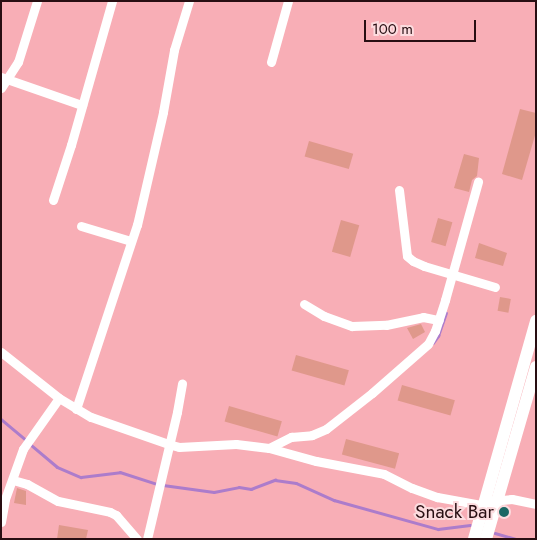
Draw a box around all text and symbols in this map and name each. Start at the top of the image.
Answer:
scale bar [367,10,480,42]
text: 100 m [372,18,413,40]
place label: Snack Bar [415,501,494,523]
marker: Snack Bar [498,506,510,518]

